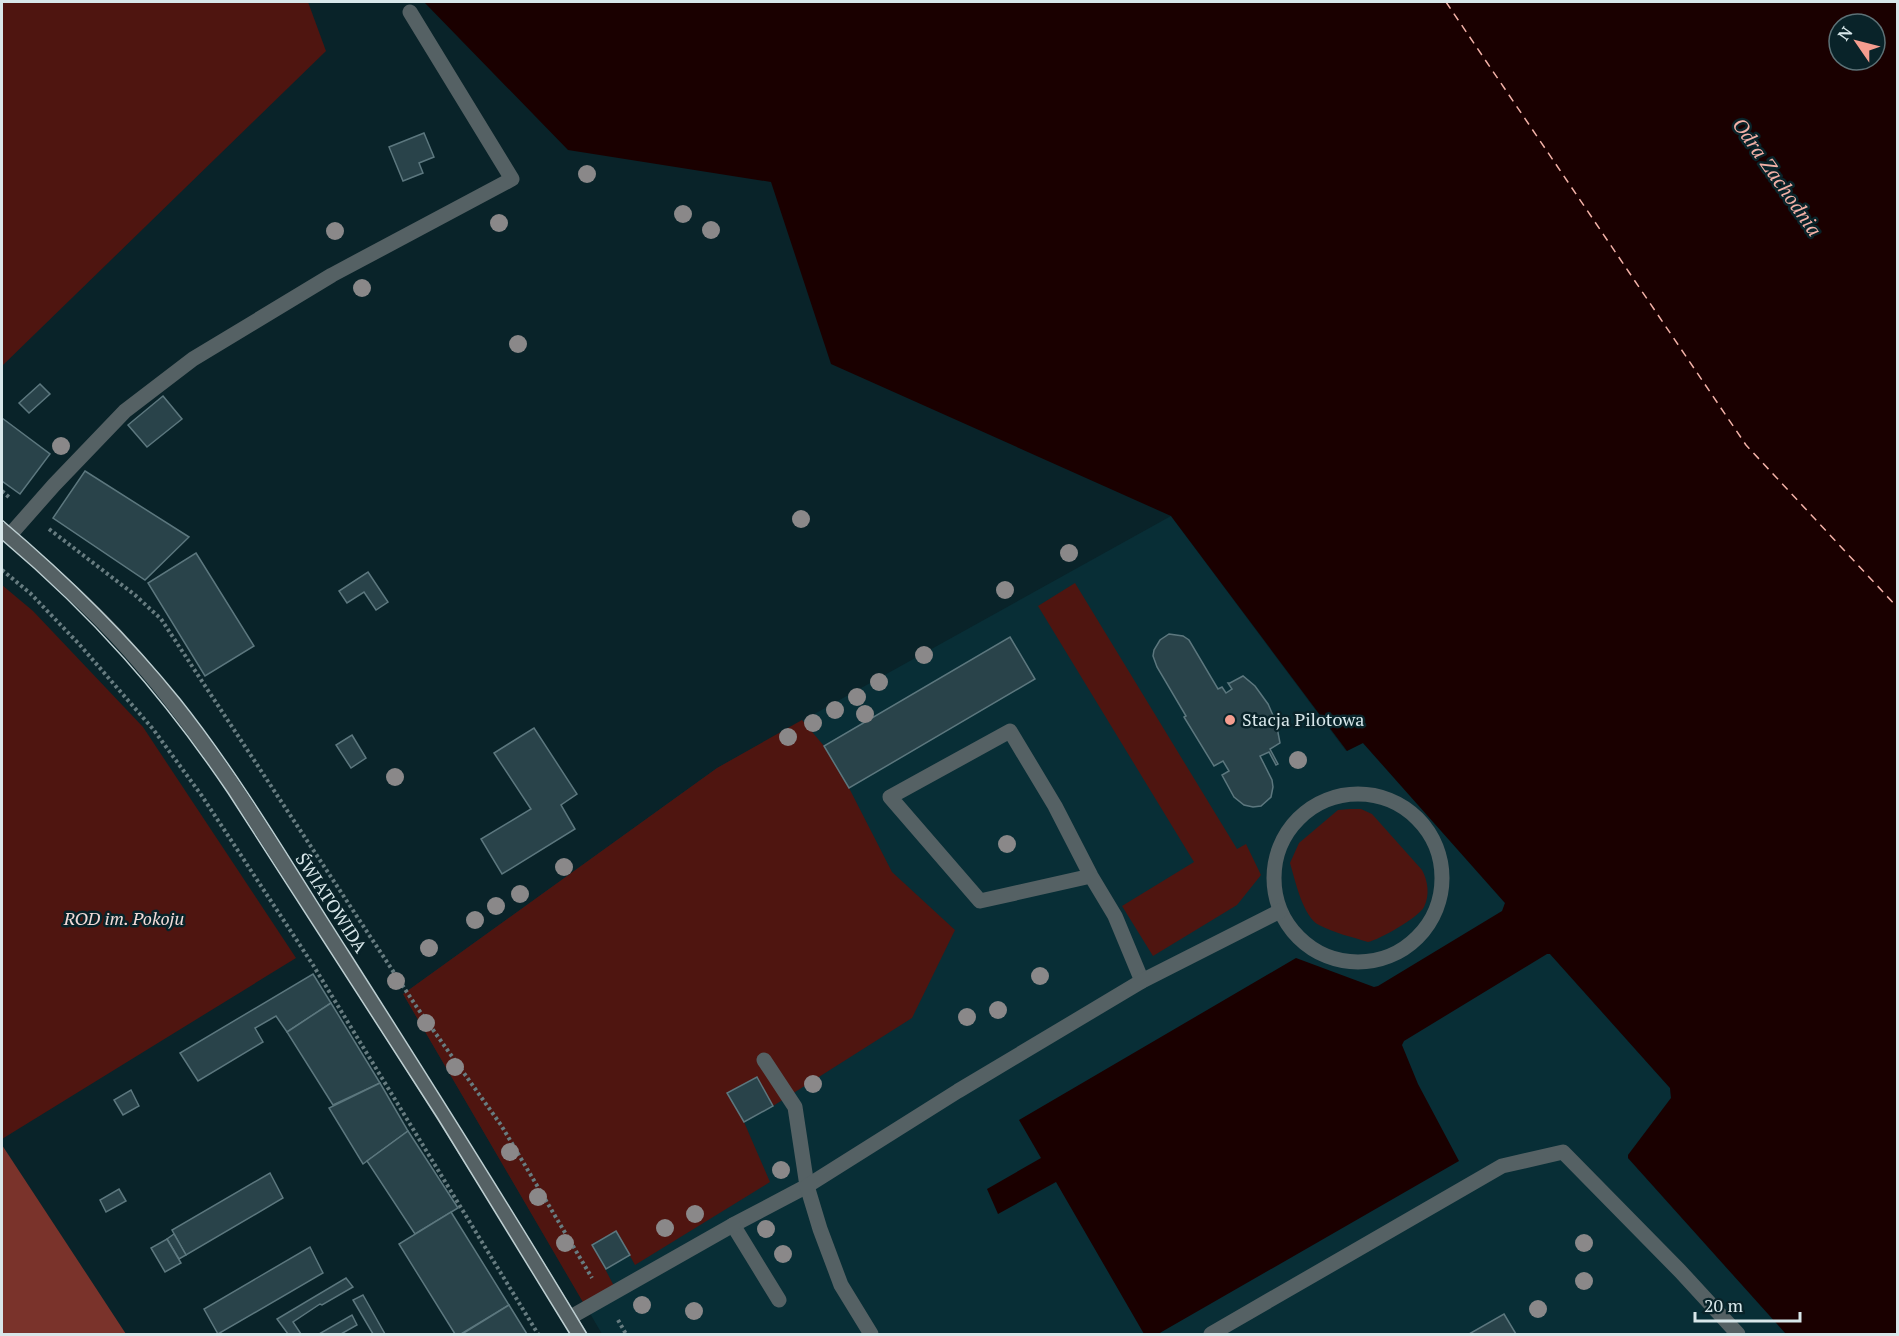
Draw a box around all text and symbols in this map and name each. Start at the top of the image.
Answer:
north arrow [1827,12,1887,72]
text: N [1832,22,1857,45]
water label: Odra Zachodnia [1727,112,1828,241]
place label: Stacja Pilotowa [1242,707,1364,731]
marker: Stacja Pilotowa [1223,713,1237,727]
street label: ŚWIATOWIDA [291,848,373,958]
park label: ROD im. Pokoju [63,906,184,930]
scale bar [1695,1285,1800,1323]
text: 20 m [1704,1293,1744,1317]

